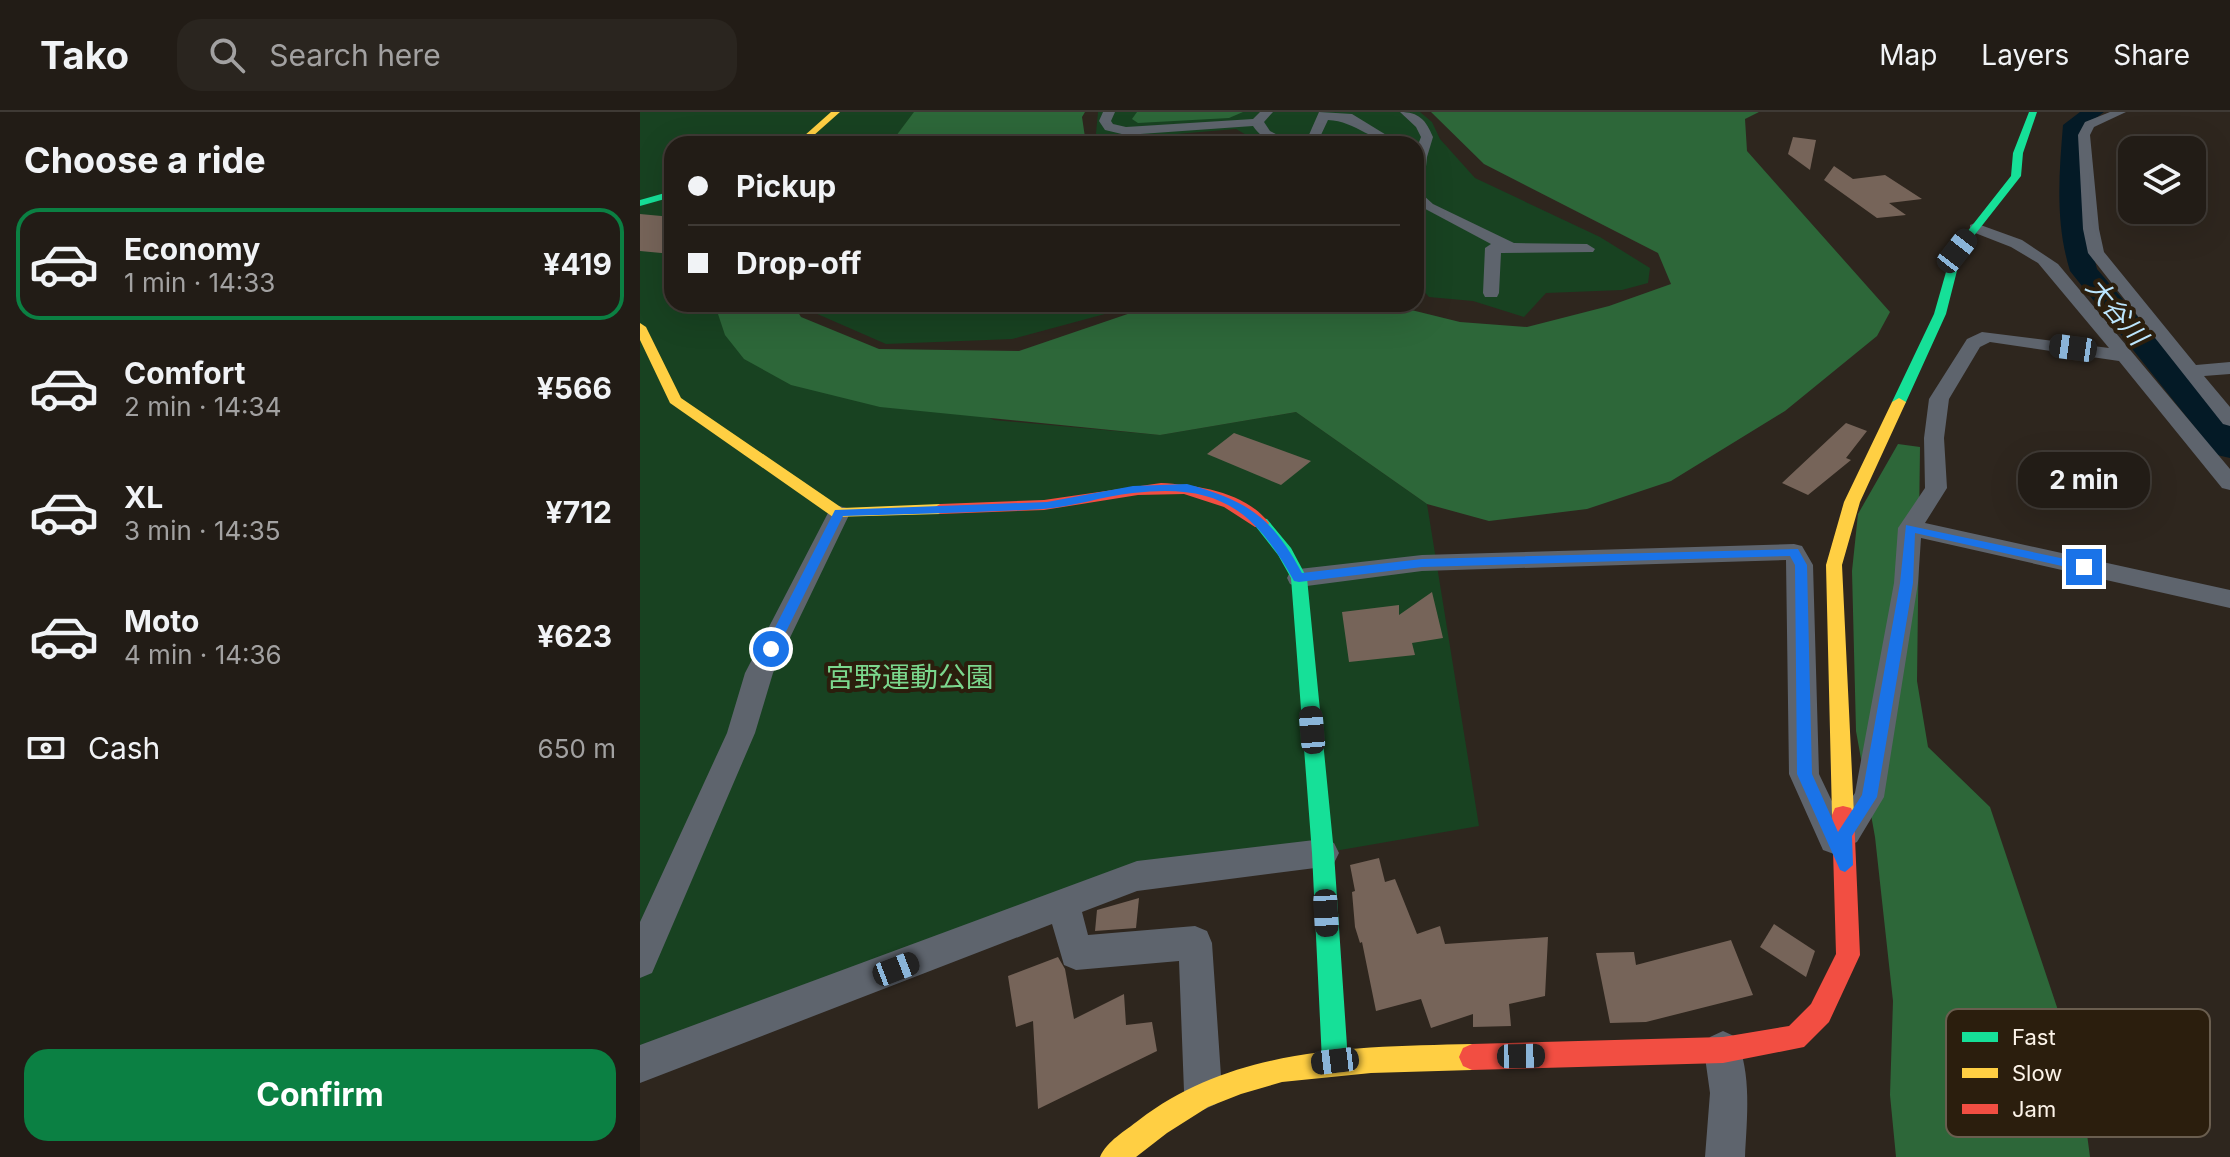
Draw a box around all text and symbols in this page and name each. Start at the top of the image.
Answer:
search box [177,19,737,91]
text: Tako [40,32,129,78]
icon: search [205,33,249,77]
text: Search here [269,37,441,73]
text: Map [1879,38,1937,72]
text: Layers [1981,38,2069,72]
text: Share [2113,38,2190,72]
map controls [2118,136,2206,224]
button: layers [2118,136,2206,224]
text: Choose a ride [24,138,266,182]
text: Pickup [736,168,836,204]
car [1933,225,1981,277]
icon: car [28,228,100,300]
text: Economy [124,231,260,267]
text: Drop-off [736,245,862,281]
text: ¥419 [543,246,612,282]
text: 1 min · 14:33 [124,267,275,298]
water label: 大谷川 [2080,271,2156,353]
car [2048,333,2098,363]
icon: car [28,352,100,424]
text: Comfort [124,355,245,391]
text: ¥566 [537,370,612,406]
text: 2 min · 14:34 [124,391,281,422]
callout: 2 min [2018,451,2150,507]
text: 2 min [2049,464,2119,495]
icon: car [28,476,100,548]
text: XL [124,479,163,515]
text: ¥712 [546,494,612,530]
text: 3 min · 14:35 [124,515,281,546]
route end [2066,549,2102,585]
icon: car [28,600,100,672]
text: Moto [124,603,199,639]
text: ¥623 [537,618,612,654]
route start [753,631,789,667]
text: 4 min · 14:36 [124,639,282,670]
park label: 宮野運動公園 [826,660,994,694]
car [1298,705,1326,755]
icon: cash [24,726,68,770]
text: Cash [88,730,160,766]
text: 650 m [538,733,616,764]
car [1313,888,1339,938]
car [869,949,923,989]
legend [1946,1009,2210,1137]
text: Fast [2012,1024,2056,1050]
car [1497,1044,1545,1068]
car [1310,1046,1360,1076]
button: Confirm [24,1049,616,1141]
text: Slow [2012,1060,2062,1086]
text: Jam [2012,1096,2056,1122]

